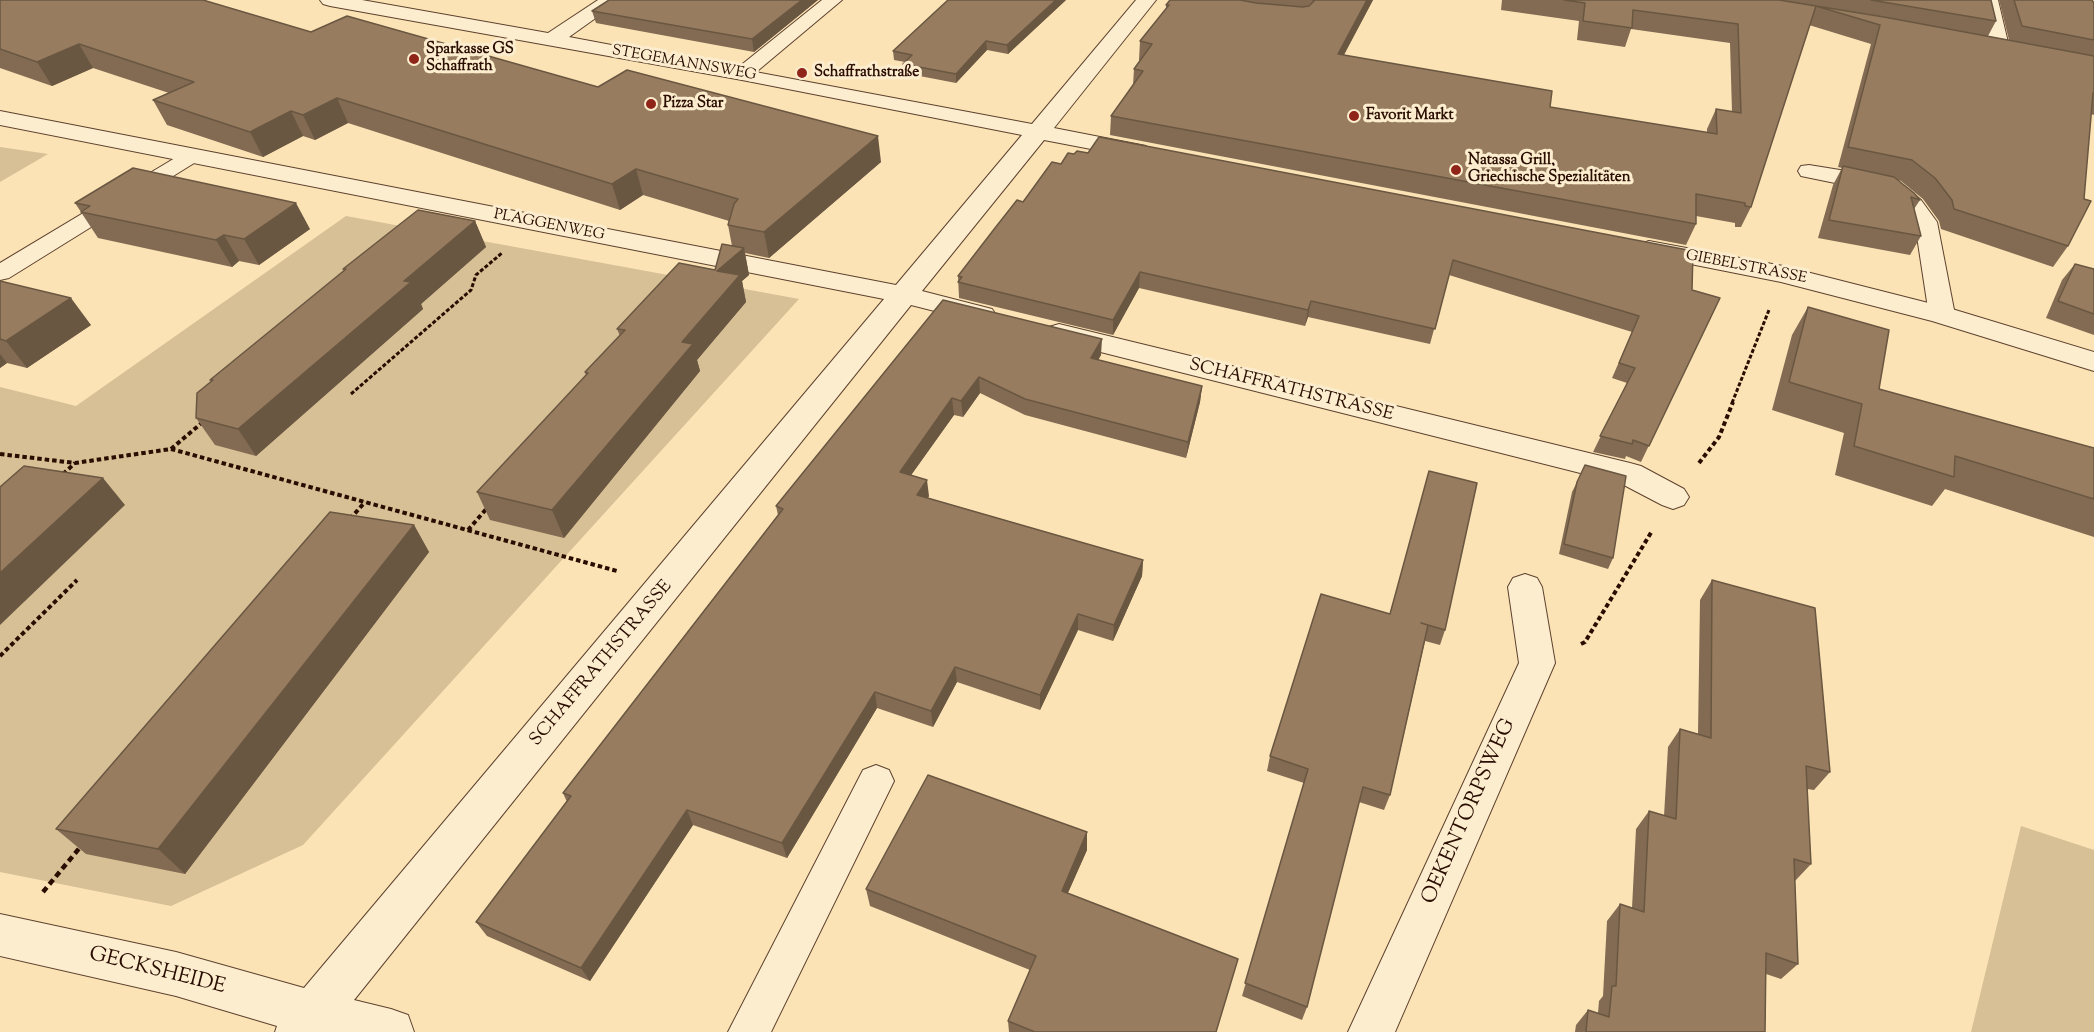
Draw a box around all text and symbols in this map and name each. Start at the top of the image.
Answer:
place label: Sparkasse GS Schaffrath [426,41,514,76]
street label: STEGEMANNSWEG [610,42,758,86]
marker: Sparkasse GS Schaffrath [407,52,421,66]
place label: Schaffrathstraße [814,64,919,82]
marker: Schaffrathstraße [795,66,809,80]
place label: Pizza Star [663,95,723,113]
marker: Pizza Star [644,97,658,111]
place label: Favorit Markt [1366,107,1454,125]
marker: Favorit Markt [1347,109,1361,123]
place label: Natassa Grill, Griechische Spezialitäten [1468,152,1631,187]
marker: Natassa Grill, Griechische Spezialitäten [1449,163,1463,177]
street label: PLAGGENWEG [492,206,606,246]
street label: GIEBELSTRASSE [1684,247,1808,289]
street label: SCHAFFRATHSTRASSE [1187,355,1395,427]
street label: SCHAFFRATHSTRASSE [526,577,678,751]
street label: OEKENTORPSWEG [1418,715,1522,909]
street label: GECKSHEIDE [86,943,228,1001]

